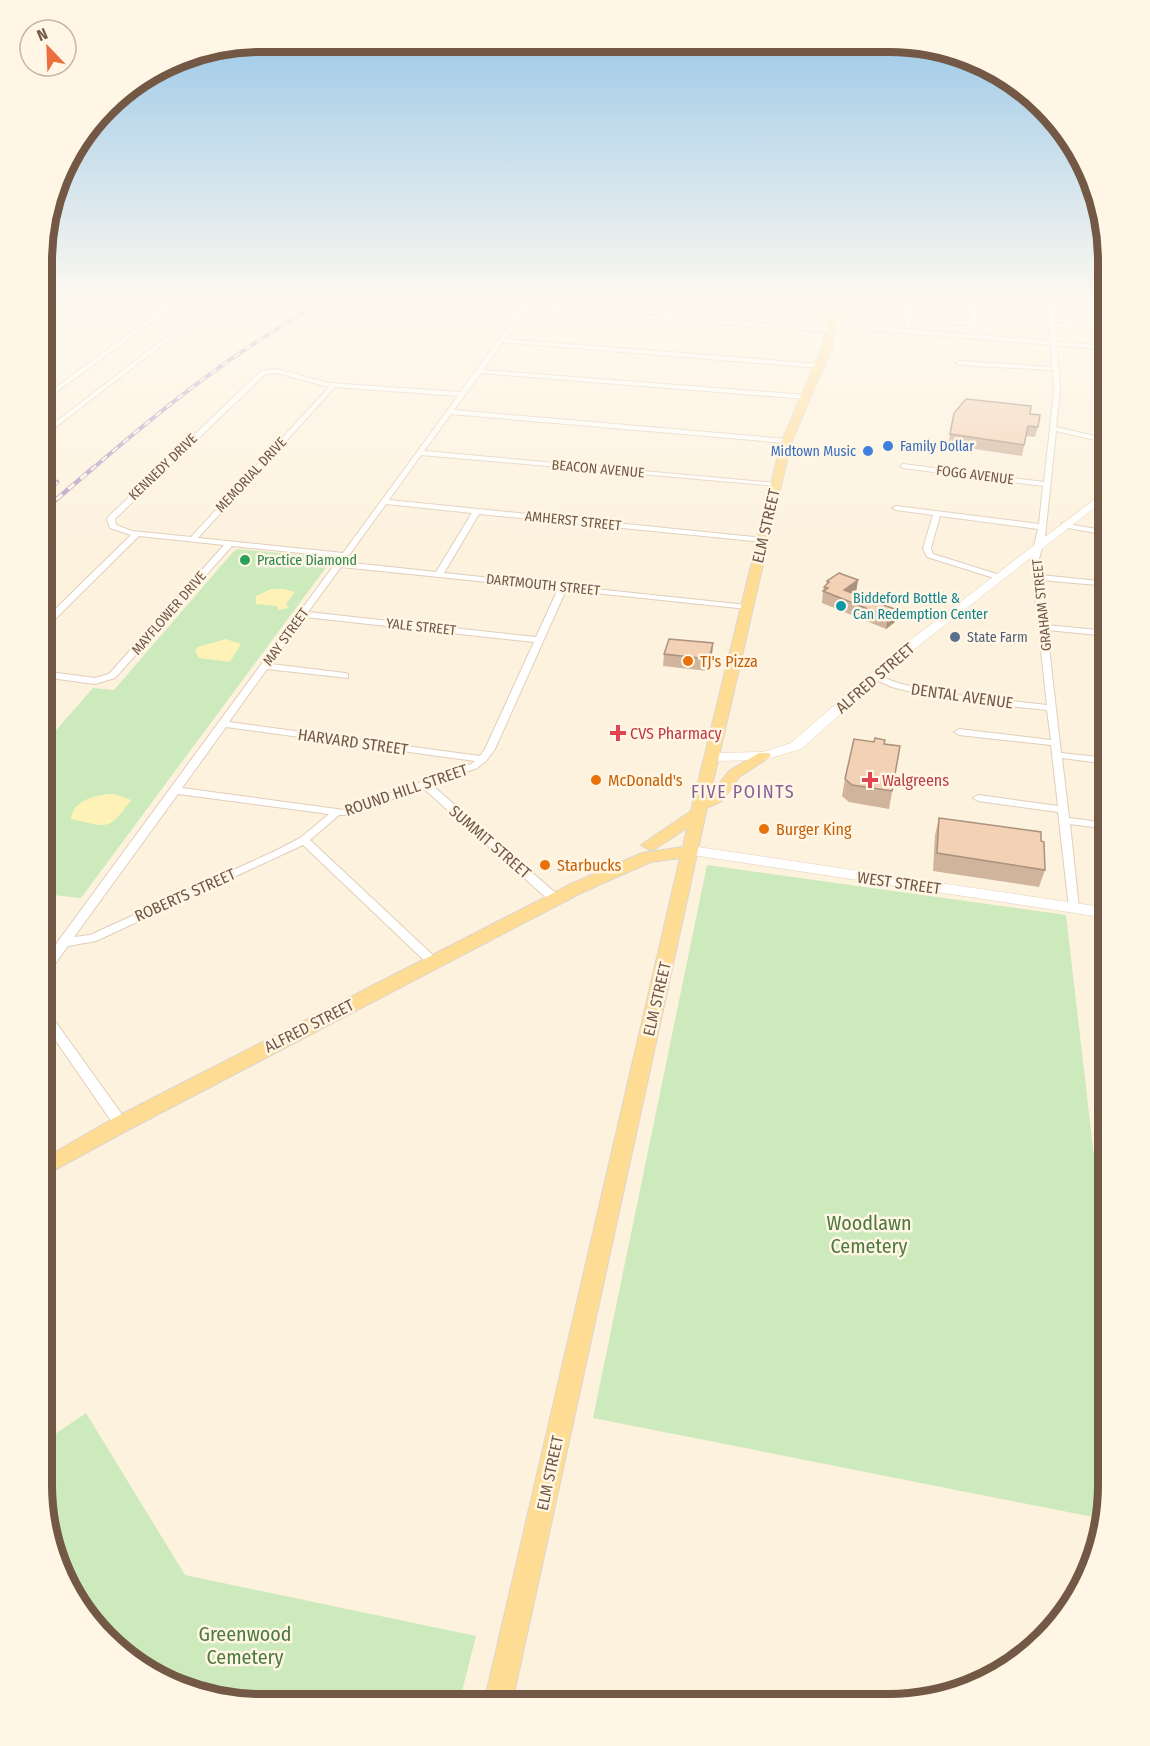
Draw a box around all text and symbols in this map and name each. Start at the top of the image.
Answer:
north arrow [18,18,78,78]
text: N [34,24,50,45]
street label: KENNEDY DRIVE [125,430,201,504]
street label: MEMORIAL DRIVE [212,434,290,516]
place label: Family Dollar [900,438,974,455]
marker: Family Dollar [881,439,895,453]
place label: Midtown Music [771,443,856,460]
marker: Midtown Music [861,444,875,458]
street label: BEACON AVENUE [551,456,645,482]
street label: FOGG AVENUE [935,462,1015,488]
street label: ELM STREET [748,486,784,565]
street label: AMHERST STREET [524,507,622,535]
place label: Practice Diamond [257,552,357,569]
marker: Practice Diamond [238,553,252,567]
street label: GRAHAM STREET [1029,558,1055,652]
street label: MAYFLOWER DRIVE [128,567,210,658]
street label: DARTMOUTH STREET [485,571,601,599]
place label: Biddeford Bottle & Can Redemption Center [853,590,988,623]
marker: Biddeford Bottle & Can Redemption Center [834,599,848,613]
street label: MAY STREET [259,604,313,669]
street label: YALE STREET [385,615,457,639]
place label: State Farm [967,629,1028,646]
marker: State Farm [948,630,962,644]
street label: ALFRED STREET [832,638,919,717]
place label: TJ's Pizza [700,652,758,671]
marker: TJ's Pizza [681,654,695,668]
street label: DENTAL AVENUE [910,679,1014,713]
place label: CVS Pharmacy [630,724,723,743]
street label: HARVARD STREET [297,725,410,759]
marker: CVS Pharmacy [611,726,625,740]
street label: ROUND HILL STREET [342,760,471,820]
place label: McDonald's [608,771,683,790]
place label: Walgreens [882,771,949,790]
marker: McDonald's [589,773,603,787]
marker: Walgreens [863,773,877,787]
district label: FIVE POINTS [691,781,795,803]
street label: SUMMIT STREET [445,802,535,883]
place label: Burger King [776,820,852,839]
marker: Burger King [757,822,771,836]
place label: Starbucks [557,856,622,875]
marker: Starbucks [538,858,552,872]
street label: ROBERTS STREET [132,864,239,926]
street label: WEST STREET [856,868,943,898]
street label: ELM STREET [639,959,675,1038]
street label: ALFRED STREET [261,995,357,1057]
park label: Woodlawn Cemetery [826,1211,912,1258]
street label: ELM STREET [533,1433,567,1512]
park label: Greenwood Cemetery [198,1622,292,1669]

